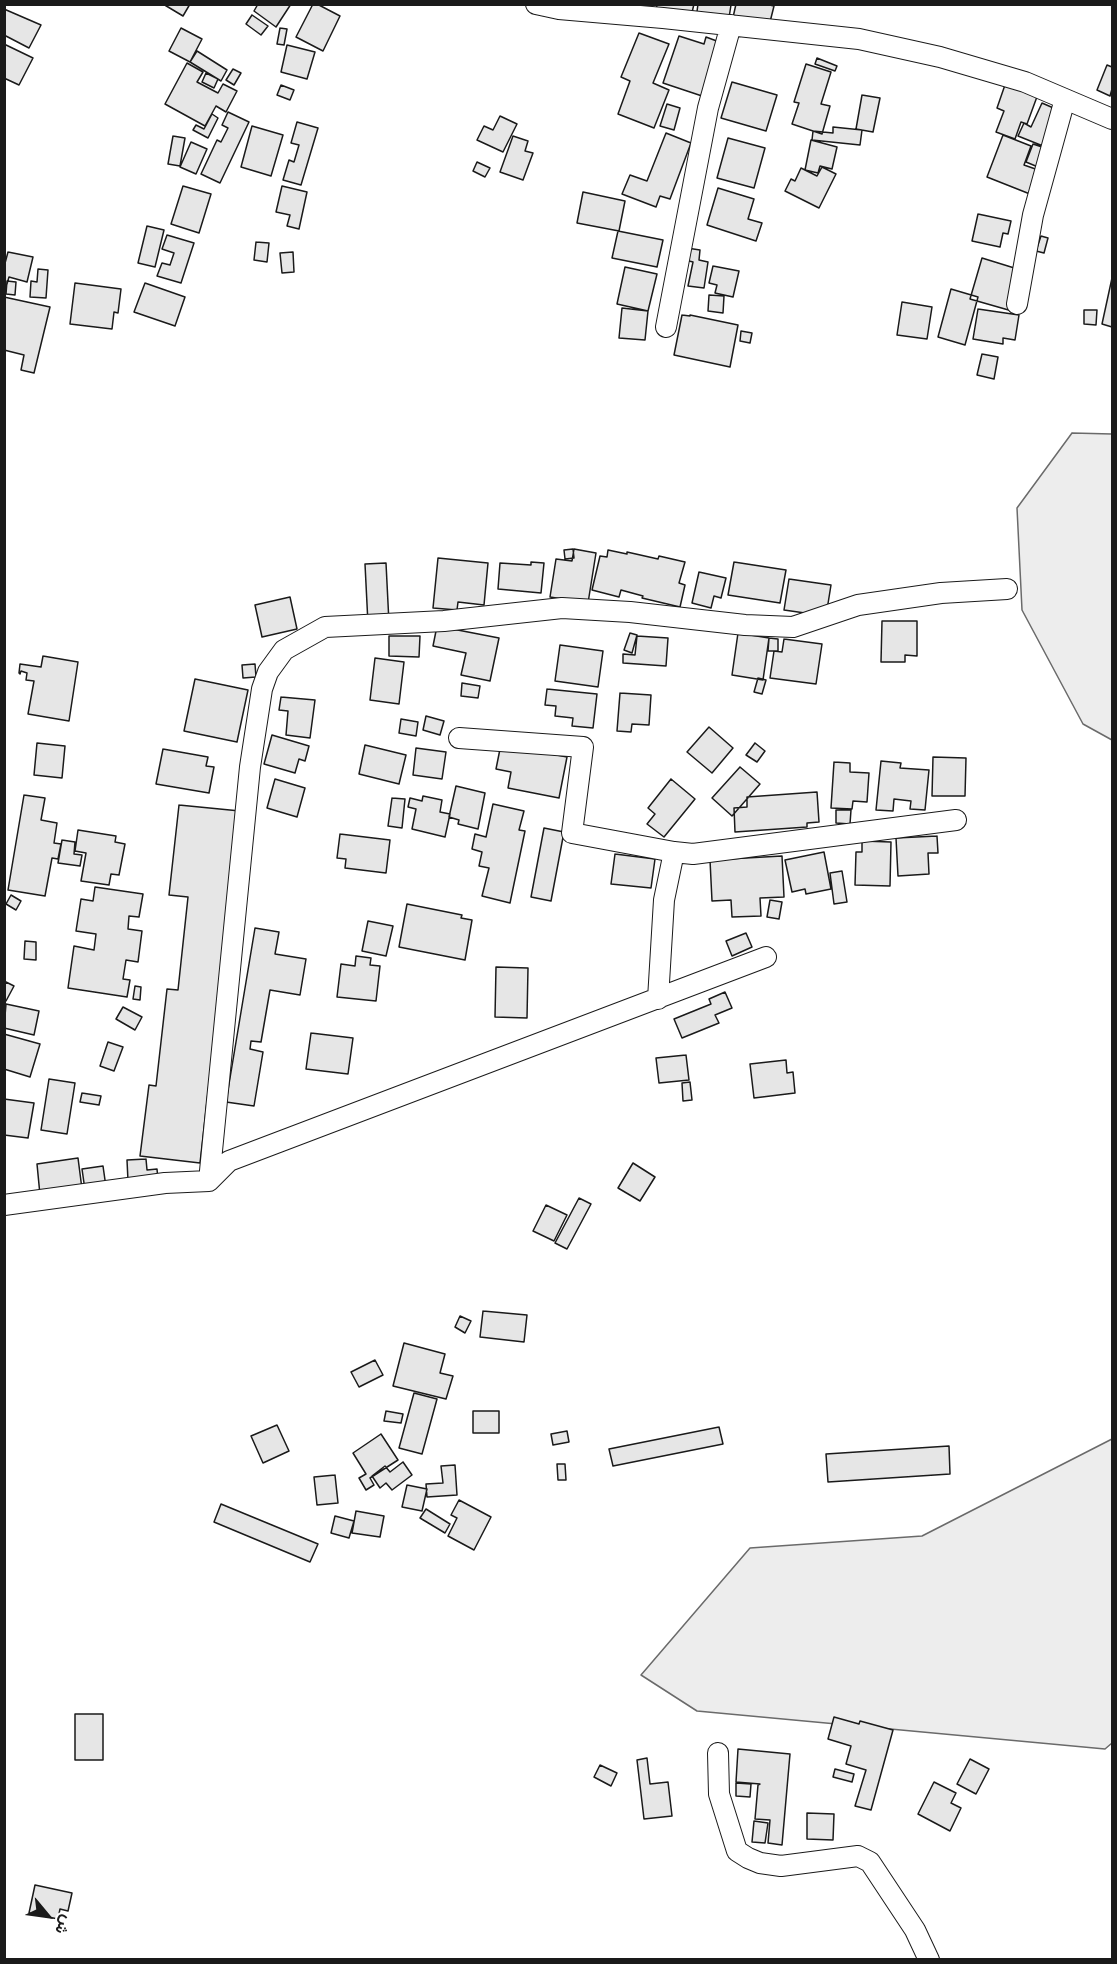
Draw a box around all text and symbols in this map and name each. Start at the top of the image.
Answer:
north arrow [18,1886,78,1946]
text: ش [49,1911,79,1939]

